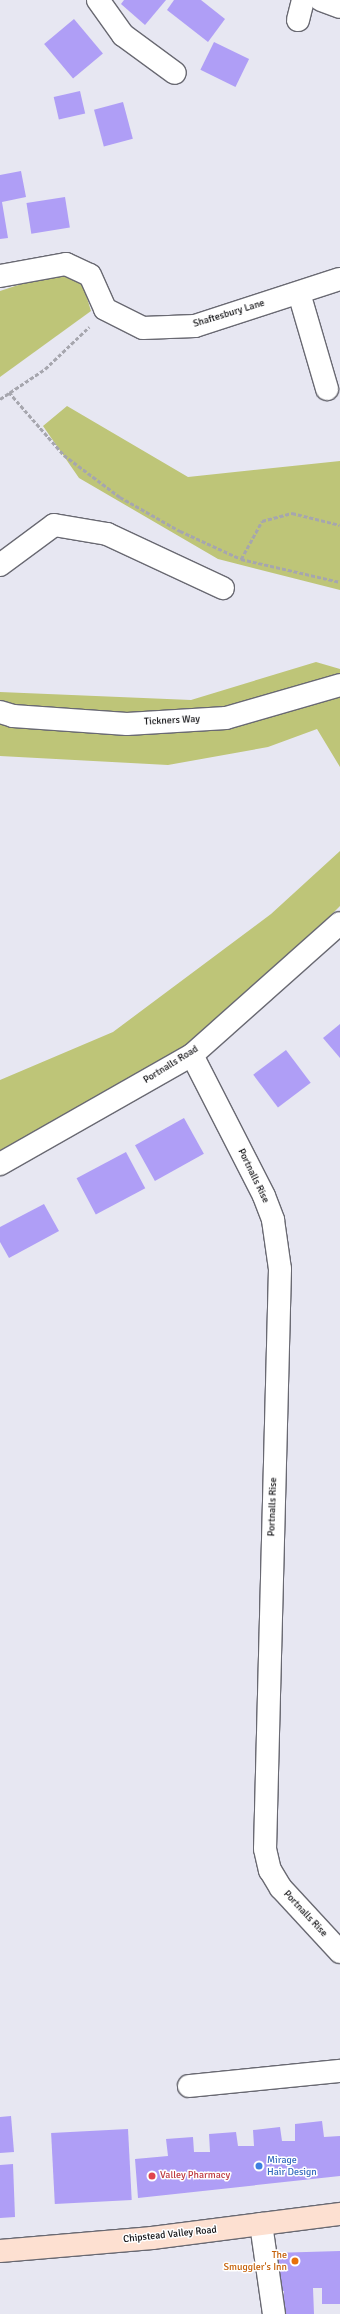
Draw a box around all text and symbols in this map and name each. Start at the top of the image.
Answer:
street label: Shaftesbury Lane [192,297,266,331]
street label: Tickners Way [144,714,200,728]
street label: Portnalls Road [141,1043,201,1087]
street label: Portnalls Rise [235,1147,271,1205]
street label: Portnalls Rise [266,1477,280,1537]
street label: Portnalls Rise [281,1888,329,1940]
place label: Mirage Hair Design [267,2154,317,2178]
marker: Mirage Hair Design [254,2161,264,2171]
place label: Valley Pharmacy [160,2170,230,2182]
marker: Valley Pharmacy [147,2171,157,2181]
street label: Chipstead Valley Road [123,2224,217,2246]
place label: The Smuggler's Inn [223,2249,287,2272]
marker: The Smuggler's Inn [290,2256,300,2266]

